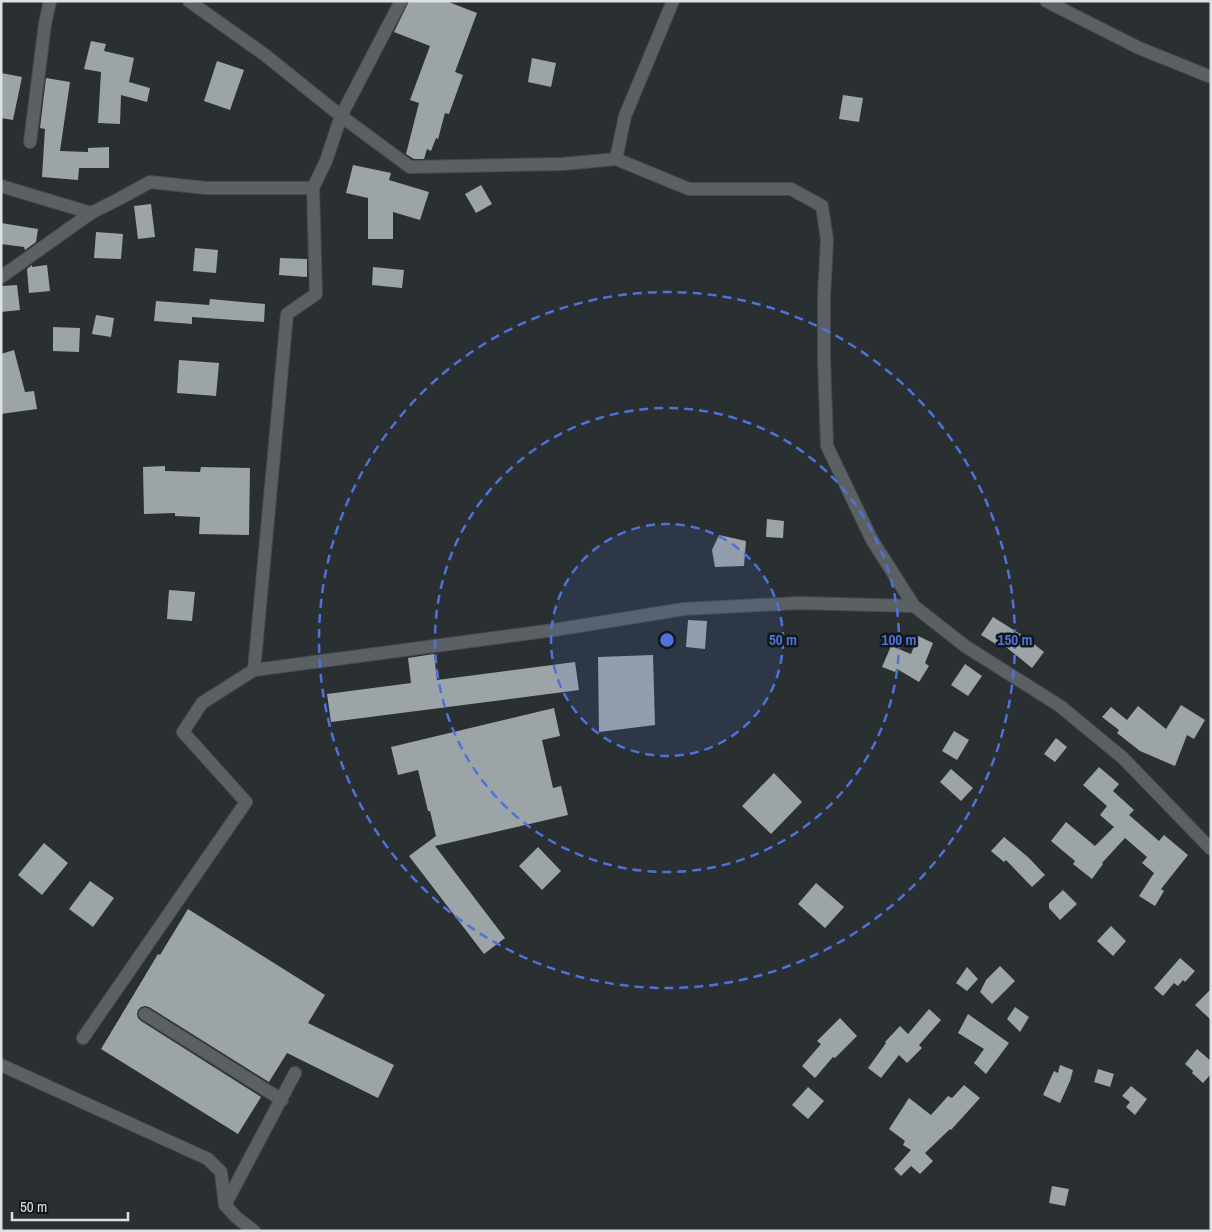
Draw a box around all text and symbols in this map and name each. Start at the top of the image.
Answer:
text: 50 m [769,629,797,650]
text: 100 m [882,629,916,650]
text: 150 m [998,629,1032,650]
centre of rings [658,631,676,649]
scale bar [12,1190,129,1222]
text: 50 m [20,1196,47,1217]

